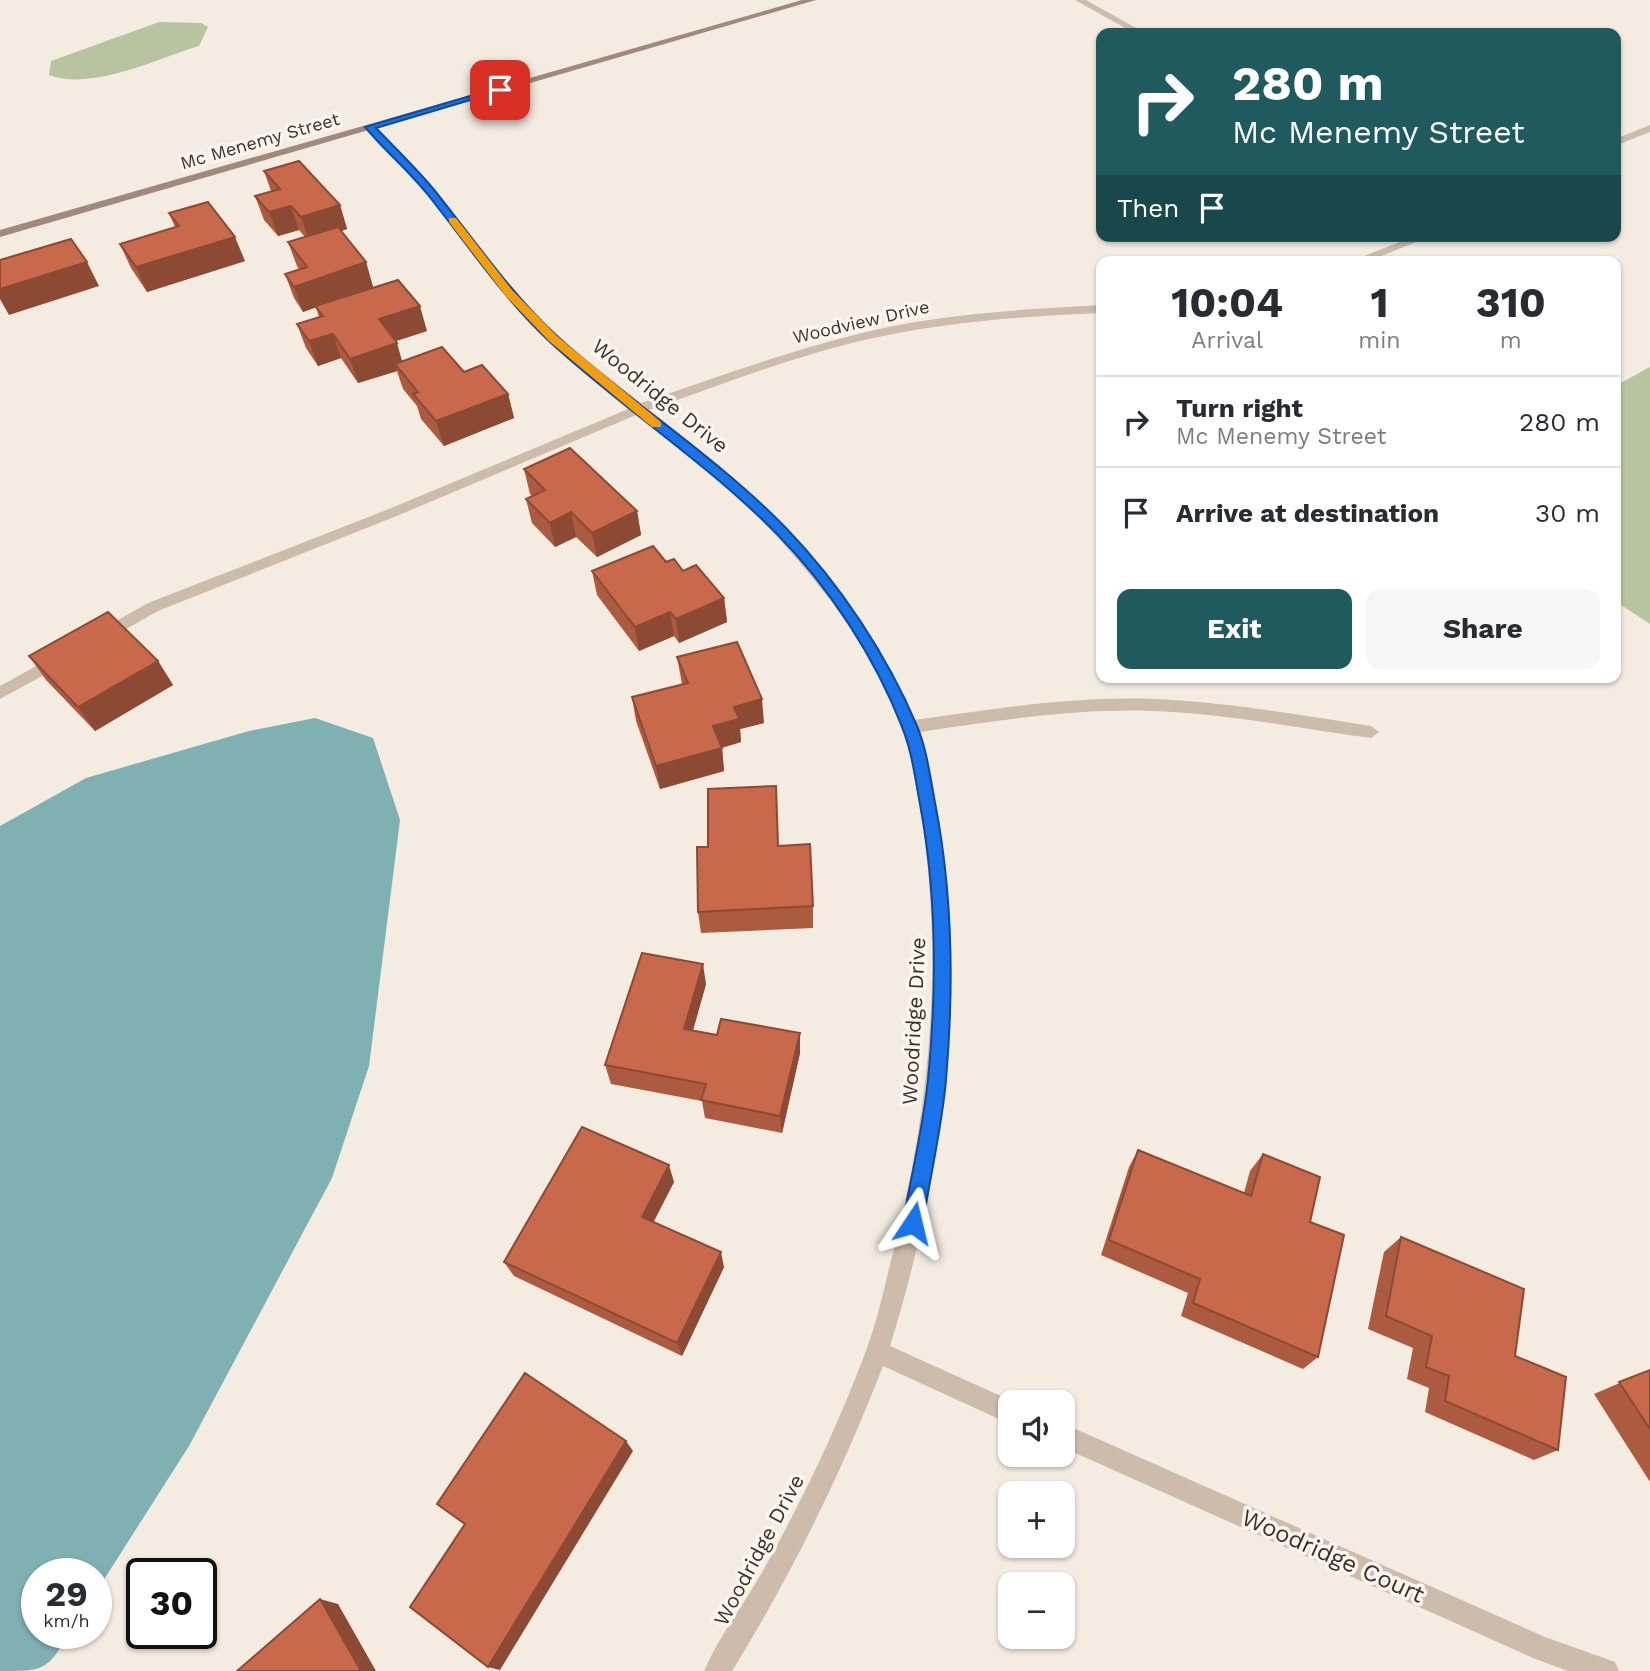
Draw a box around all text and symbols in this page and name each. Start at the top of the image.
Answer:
text: 280 m [1232,54,1384,112]
icon: right [1117,56,1208,147]
pin [470,60,530,120]
icon: arrive [481,71,519,109]
street label: Mc Menemy Street [178,108,342,173]
text: Mc Menemy Street [1232,113,1525,151]
icon: arrive [1193,189,1231,227]
text: Then [1117,193,1179,223]
text: 10:04 [1171,278,1283,327]
text: 1 [1370,278,1389,327]
text: 310 [1476,278,1546,327]
street label: Woodview Drive [791,296,931,347]
text: Arrival [1191,327,1263,354]
text: min [1358,327,1401,354]
text: m [1500,327,1522,354]
street label: Woodridge Drive [587,333,733,458]
text: Turn right [1176,393,1303,423]
icon: right [1117,403,1155,441]
text: 280 m [1519,407,1600,437]
text: Mc Menemy Street [1176,423,1386,450]
icon: arrive [1117,494,1155,532]
text: Arrive at destination [1176,498,1439,528]
text: 30 m [1535,498,1600,528]
button: Exit [1117,589,1352,669]
button: Share [1366,589,1600,669]
street label: Woodridge Drive [897,937,930,1105]
position arrow [876,1186,950,1260]
map controls [998,1390,1075,1649]
button: sound [998,1390,1075,1467]
street label: Woodridge Drive [708,1470,809,1630]
button: + [998,1481,1075,1558]
street label: Woodridge Court [1237,1503,1429,1609]
speed limit sign: 30 [126,1558,217,1649]
button: − [998,1572,1075,1649]
text: 29 [45,1573,88,1615]
text: km/h [43,1610,90,1631]

